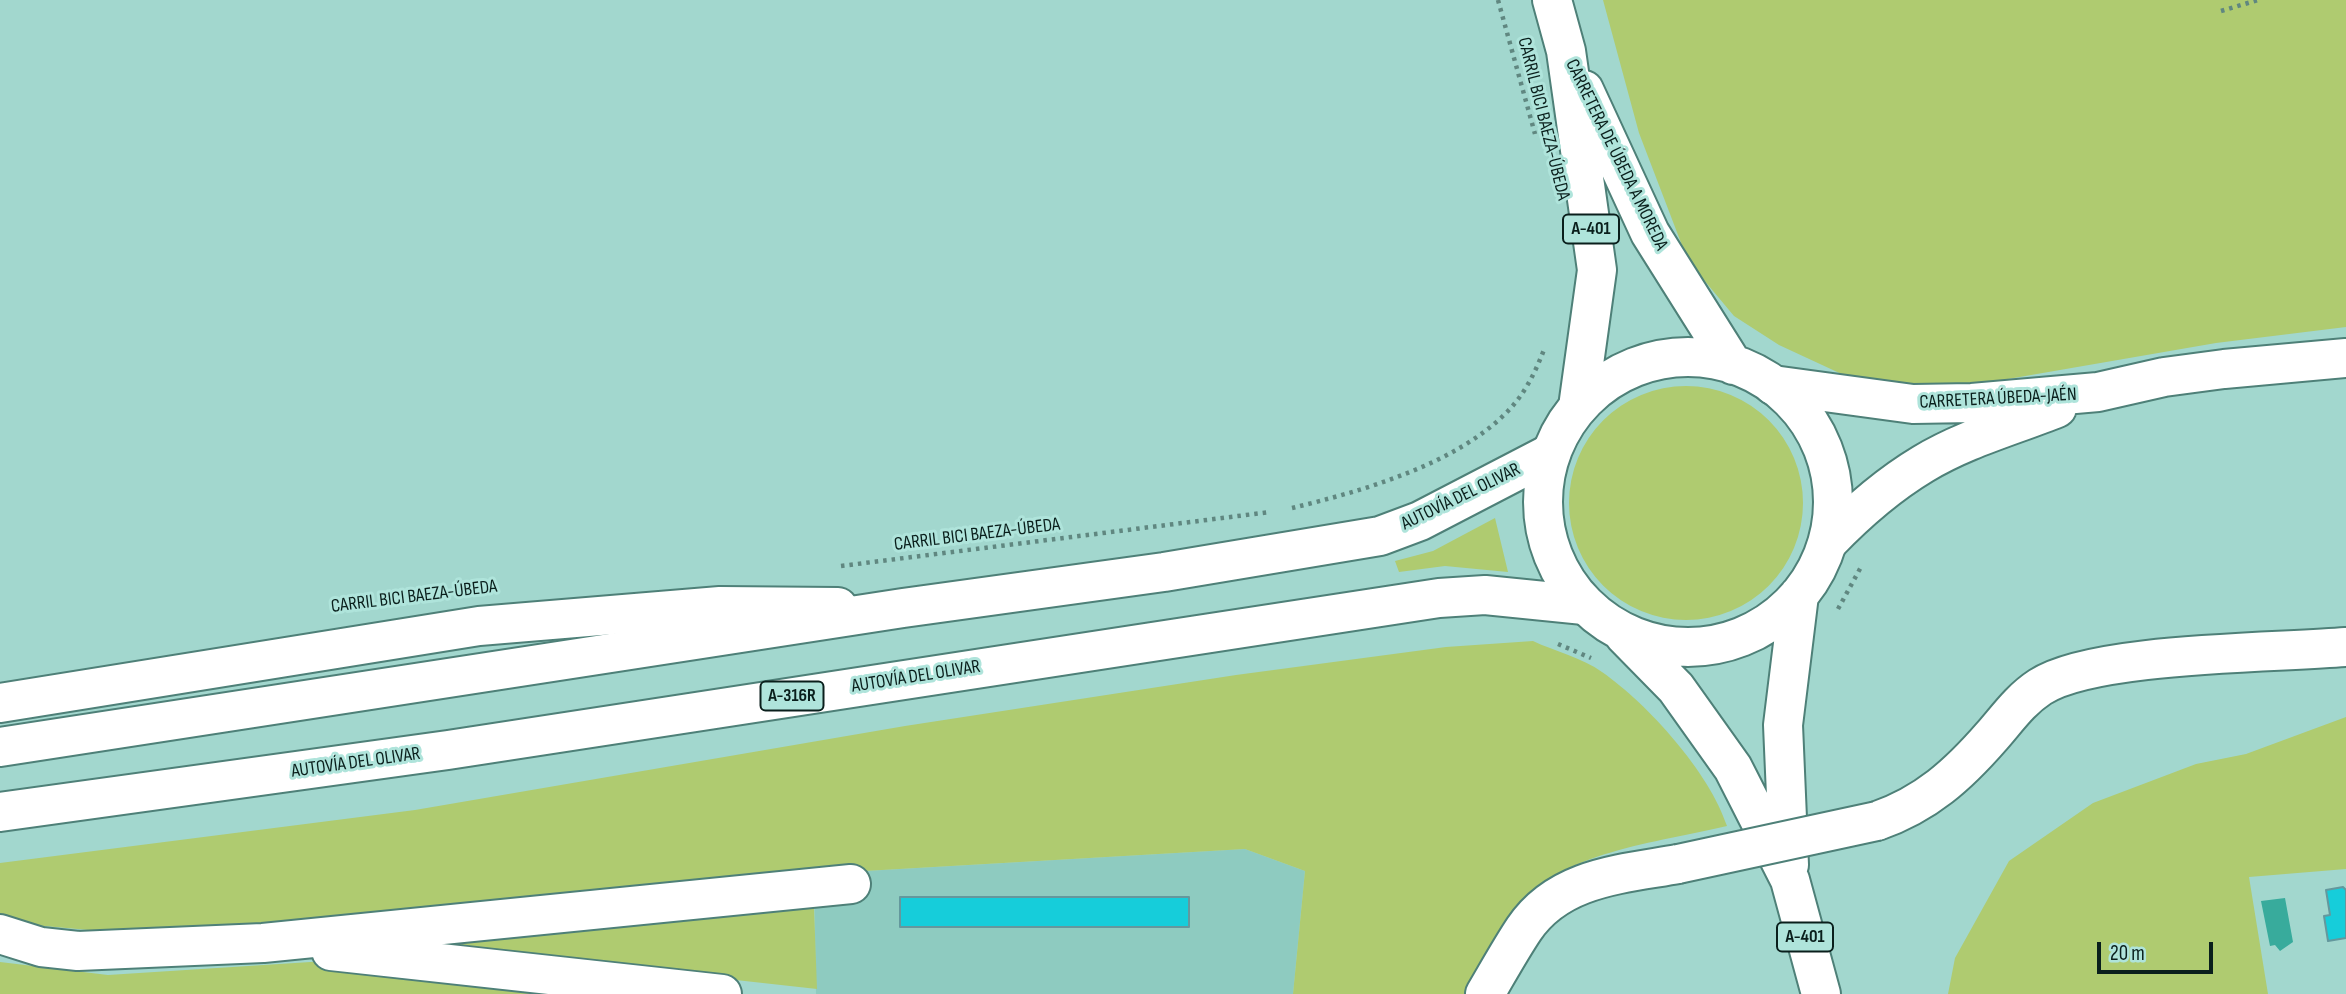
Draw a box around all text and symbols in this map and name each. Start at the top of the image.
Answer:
street label: CARRIL BICI BAEZA-ÚBEDA [1512,35,1574,203]
street label: CARRETERA DE ÚBEDA A MOREDA [1560,56,1672,254]
road number: A-401 [1563,214,1619,244]
street label: CARRETERA ÚBEDA-JAÉN [1919,383,2077,415]
street label: AUTOVÍA DEL OLIVAR [1398,458,1524,536]
street label: CARRIL BICI BAEZA-ÚBEDA [893,514,1061,556]
street label: CARRIL BICI BAEZA-ÚBEDA [330,576,498,618]
street label: AUTOVÍA DEL OLIVAR [850,656,982,698]
road number: A-316R [760,682,824,710]
street label: AUTOVÍA DEL OLIVAR [290,743,422,783]
road number: A-401 [1777,922,1833,952]
scale bar [2101,928,2216,972]
text: 20 m [2110,941,2145,966]

